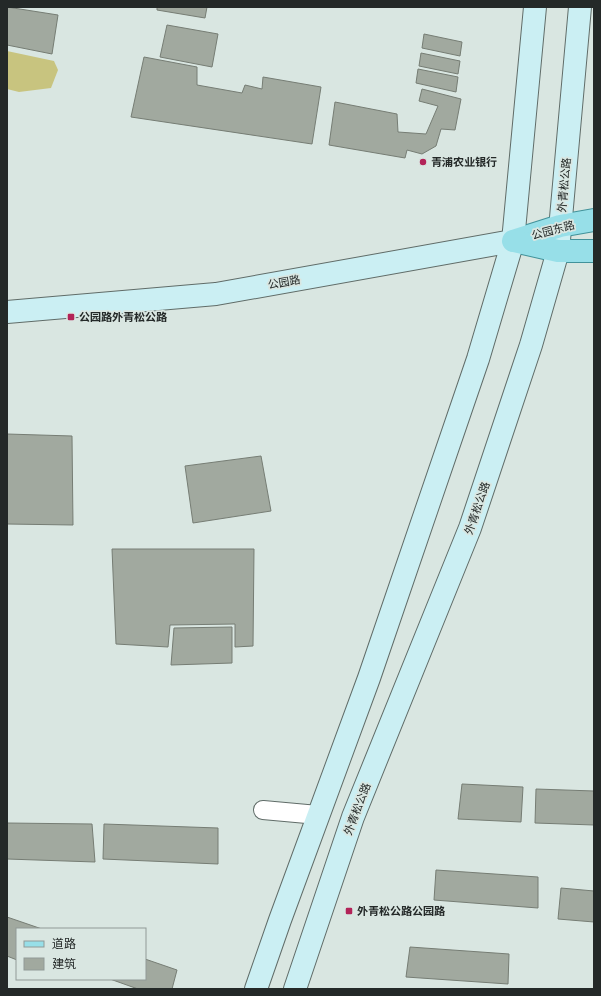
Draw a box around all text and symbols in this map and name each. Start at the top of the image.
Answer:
place label: 青浦农业银行 [431,156,497,169]
marker: 青浦农业银行 [418,157,428,167]
street label: 外青松公路 [556,157,573,213]
street label: 公园东路 [530,219,576,242]
street label: 公园路 [267,273,301,292]
place label: 公园路外青松公路 [79,311,168,324]
marker: 公园路外青松公路 [66,312,76,322]
street label: 外青松公路 [462,480,493,536]
street label: 外青松公路 [342,781,373,837]
place label: 外青松公路公园路 [357,905,446,918]
marker: 外青松公路公园路 [344,906,354,916]
legend [16,928,146,980]
text: 道路 [52,937,76,952]
text: 建筑 [52,957,76,972]

